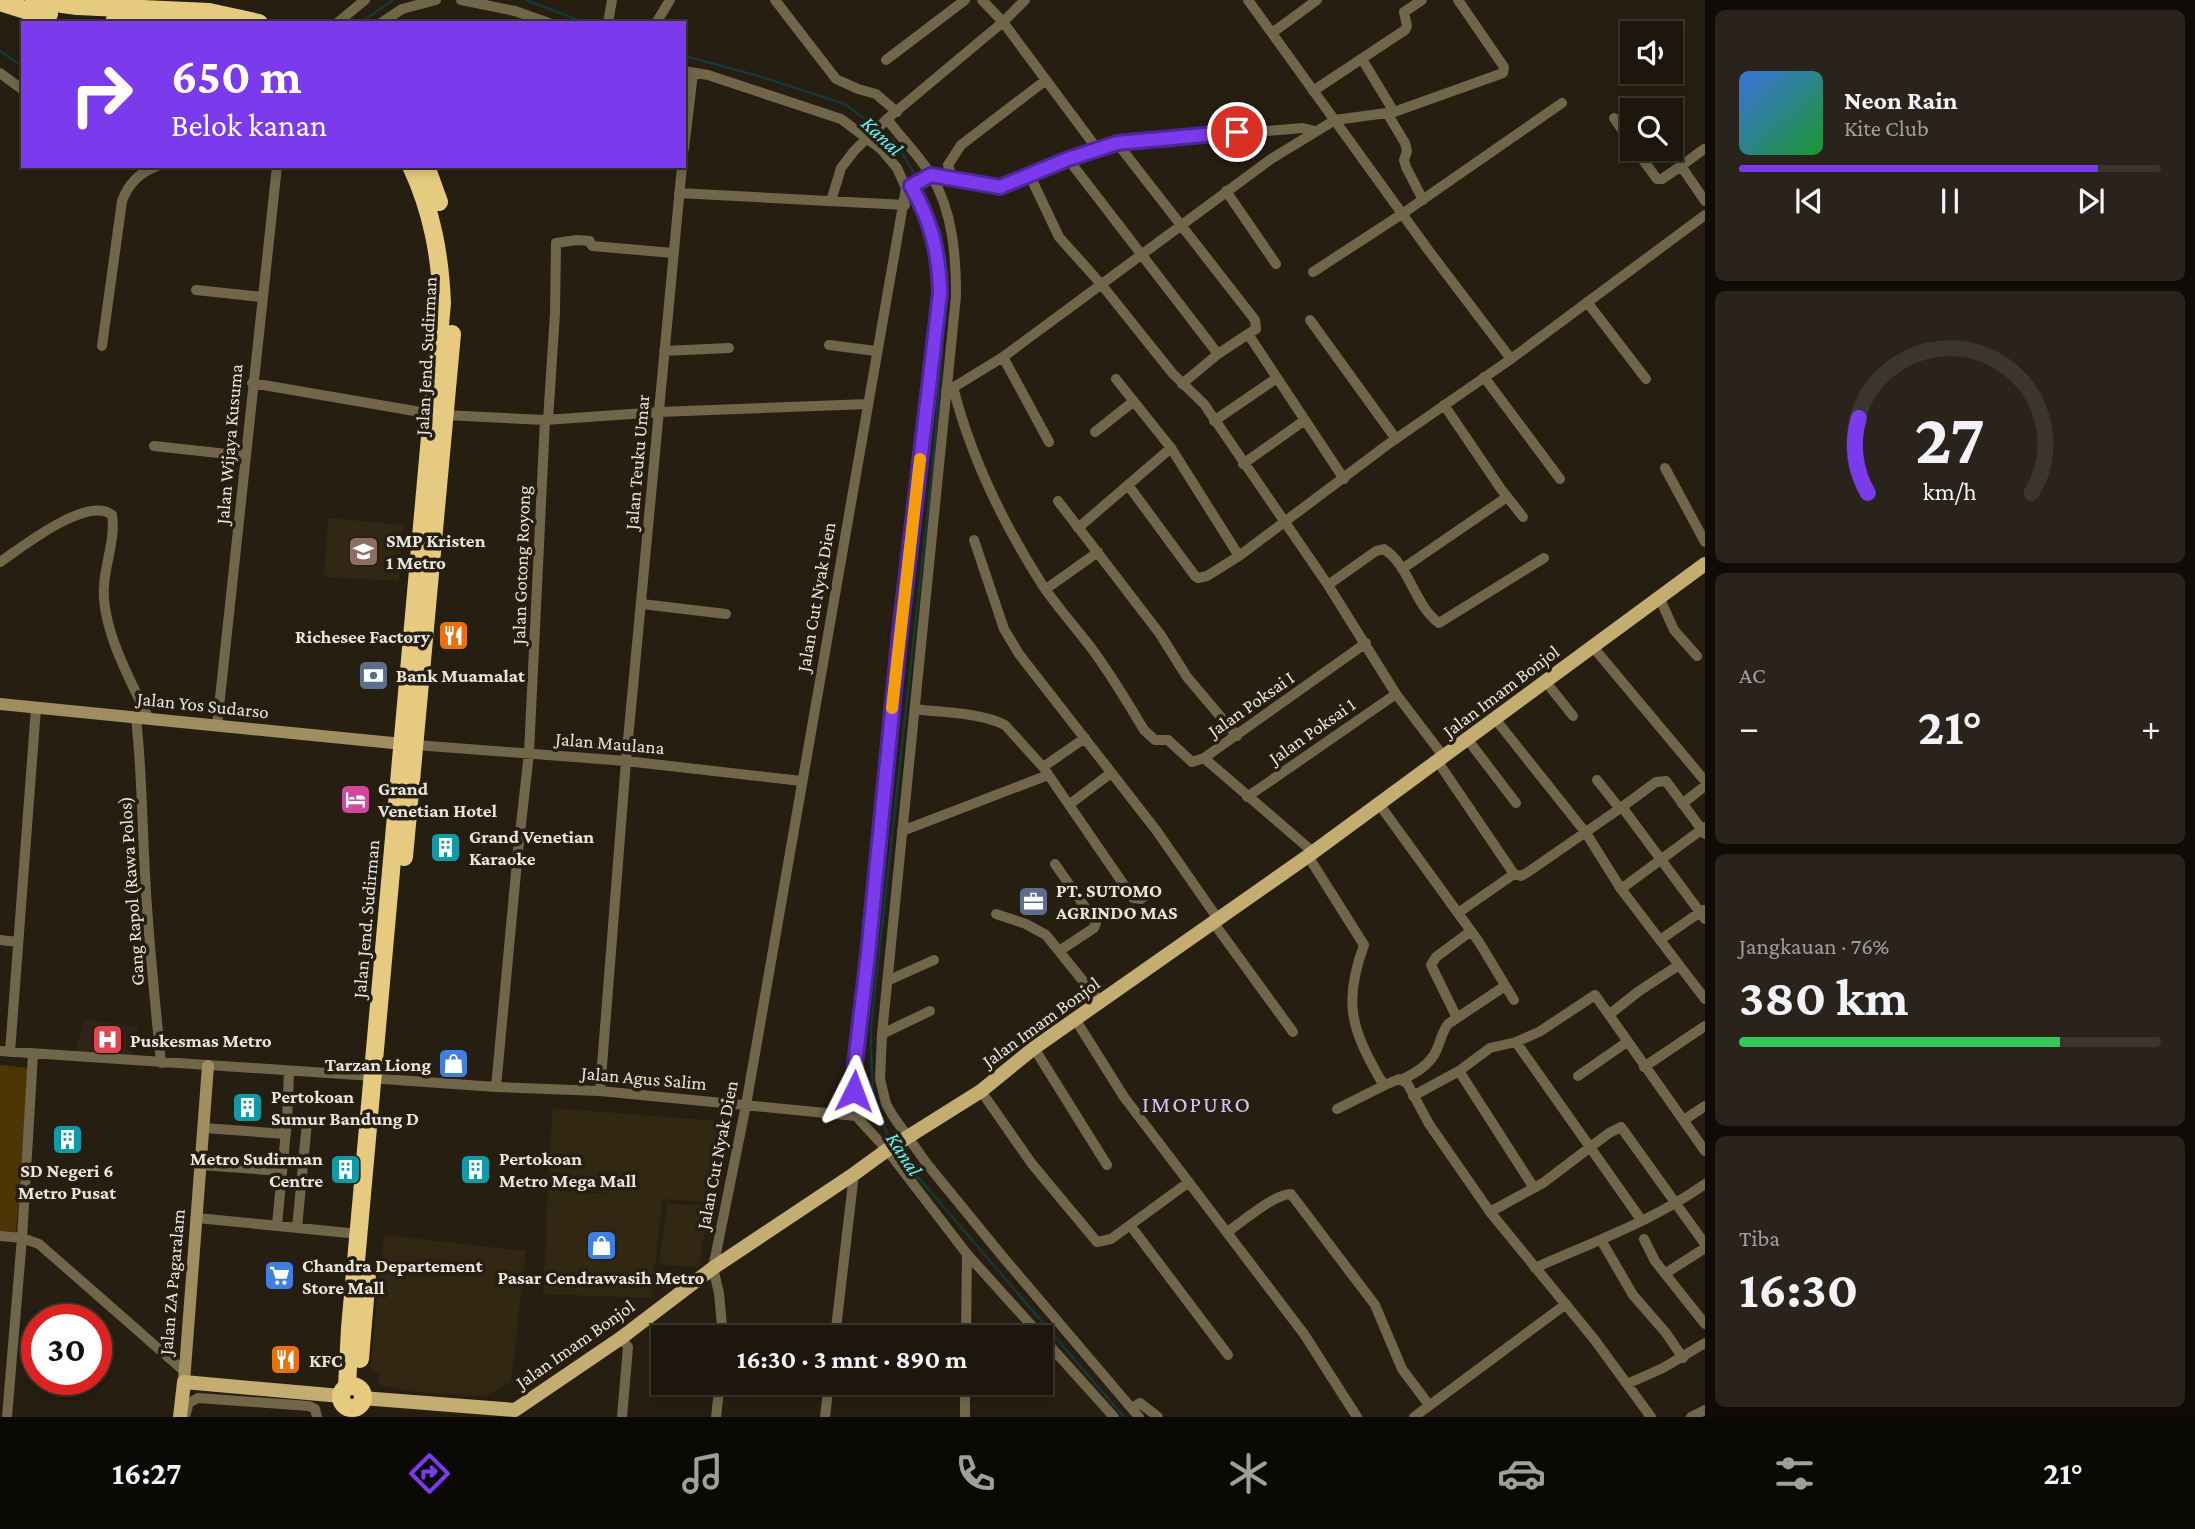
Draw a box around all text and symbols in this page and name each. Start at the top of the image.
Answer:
map controls [1620,21,1683,161]
button: sound [1620,21,1683,84]
icon: right [56,49,147,140]
text: 650 m [171,49,302,104]
text: Neon Rain [1844,86,1958,115]
button: search [1620,98,1683,161]
pin [1207,102,1267,162]
text: Belok kanan [171,107,327,143]
water label: Kanal [857,111,908,162]
icon: arrive [1218,113,1256,151]
text: Kite Club [1844,115,1929,141]
icon: previous [1790,182,1828,220]
icon: pause [1931,182,1969,220]
icon: next [2072,182,2110,220]
street label: Jalan Jend. Sudirman [411,276,441,438]
street label: Jalan Wijaya Kusuma [211,363,247,527]
street label: Jalan Teuku Umar [620,393,653,533]
text: 27 [1915,399,1985,480]
text: km/h [1923,478,1977,505]
street label: Jalan Gotong Royong [508,485,534,647]
street label: Jalan Cut Nyak Dien [792,521,839,675]
place label: SMP Kristen 1 Metro [386,530,486,573]
school or university icon: SMP Kristen 1 Metro [346,534,380,568]
restaurant icon: Richesee Factory [436,619,470,653]
place label: Richesee Factory [295,626,431,647]
street label: Jalan Imam Bonjol [1437,641,1564,743]
bank icon: Bank Muamalat [356,658,390,692]
text: AC [1739,662,1766,688]
place label: Bank Muamalat [396,665,525,686]
street label: Jalan Poksai I [1202,667,1298,742]
street label: Jalan Yos Sudarso [134,687,270,722]
street label: Jalan Poksai 1 [1263,694,1359,770]
text: 21° [1918,697,1982,755]
text: − [1739,706,1759,748]
text: + [2141,706,2161,748]
street label: Jalan Maulana [553,728,666,758]
place label: Grand Venetian Hotel [377,778,498,821]
hotel icon: Grand Venetian Hotel [338,782,372,816]
street label: Gang Rapol (Rawa Polos) [114,795,149,986]
place label: Grand Venetian Karaoke [469,826,594,869]
building icon: Grand Venetian Karaoke [429,830,463,864]
street label: Jalan Jend. Sudirman [348,839,383,1001]
place label: PT. SUTOMO AGRINDO MAS [1055,880,1177,923]
office icon: PT. SUTOMO AGRINDO MAS [1016,884,1050,918]
text: Jangkauan · 76% [1739,933,1889,959]
text: 380 km [1739,968,1909,1026]
street label: Jalan Imam Bonjol [977,972,1104,1074]
hospital icon: Puskesmas Metro [90,1023,124,1057]
place label: Puskesmas Metro [130,1030,272,1051]
shop icon: Tarzan Liong [437,1047,471,1081]
place label: Tarzan Liong [325,1054,431,1075]
position arrow [817,1054,891,1128]
street label: Jalan Agus Salim [578,1062,708,1094]
street label: Jalan Cut Nyak Dien [692,1079,742,1233]
place label: Pertokoan Sumur Bandung D [271,1086,419,1129]
building icon: Pertokoan Sumur Bandung D [231,1090,265,1124]
district label: IMOPURO [1142,1091,1252,1117]
building icon: SD Negeri 6 Metro Pusat [50,1122,84,1156]
water label: Kanal [881,1128,927,1181]
place label: Metro Sudirman Centre [190,1148,323,1191]
place label: Pertokoan Metro Mega Mall [499,1148,637,1191]
building icon: Metro Sudirman Centre [329,1152,363,1186]
building icon: Pertokoan Metro Mega Mall [459,1152,493,1186]
place label: SD Negeri 6 Metro Pusat [18,1160,116,1203]
street label: Jalan ZA Pagaralam [155,1208,189,1358]
text: Tiba [1739,1225,1780,1251]
shop icon: Pasar Cendrawasih Metro [584,1229,618,1263]
place label: Chandra Departement Store Mall [302,1255,483,1298]
supermarket icon: Chandra Departement Store Mall [262,1259,296,1293]
text: 16:30 [1739,1260,1858,1318]
place label: Pasar Cendrawasih Metro [498,1267,705,1288]
street label: Jalan Imam Bonjol [510,1295,639,1395]
speed limit sign: 30 [21,1304,112,1395]
restaurant icon: KFC [269,1343,303,1377]
text: 16:30 · 3 mnt · 890 m [737,1345,967,1374]
place label: KFC [309,1350,343,1371]
icon: directions [405,1449,454,1498]
icon: music [678,1449,727,1498]
icon: phone [951,1449,1000,1498]
icon: climate [1224,1449,1273,1498]
icon: car [1497,1449,1546,1498]
icon: filters [1770,1449,1819,1498]
text: 16:27 [112,1455,181,1491]
text: 21° [2043,1455,2083,1491]

